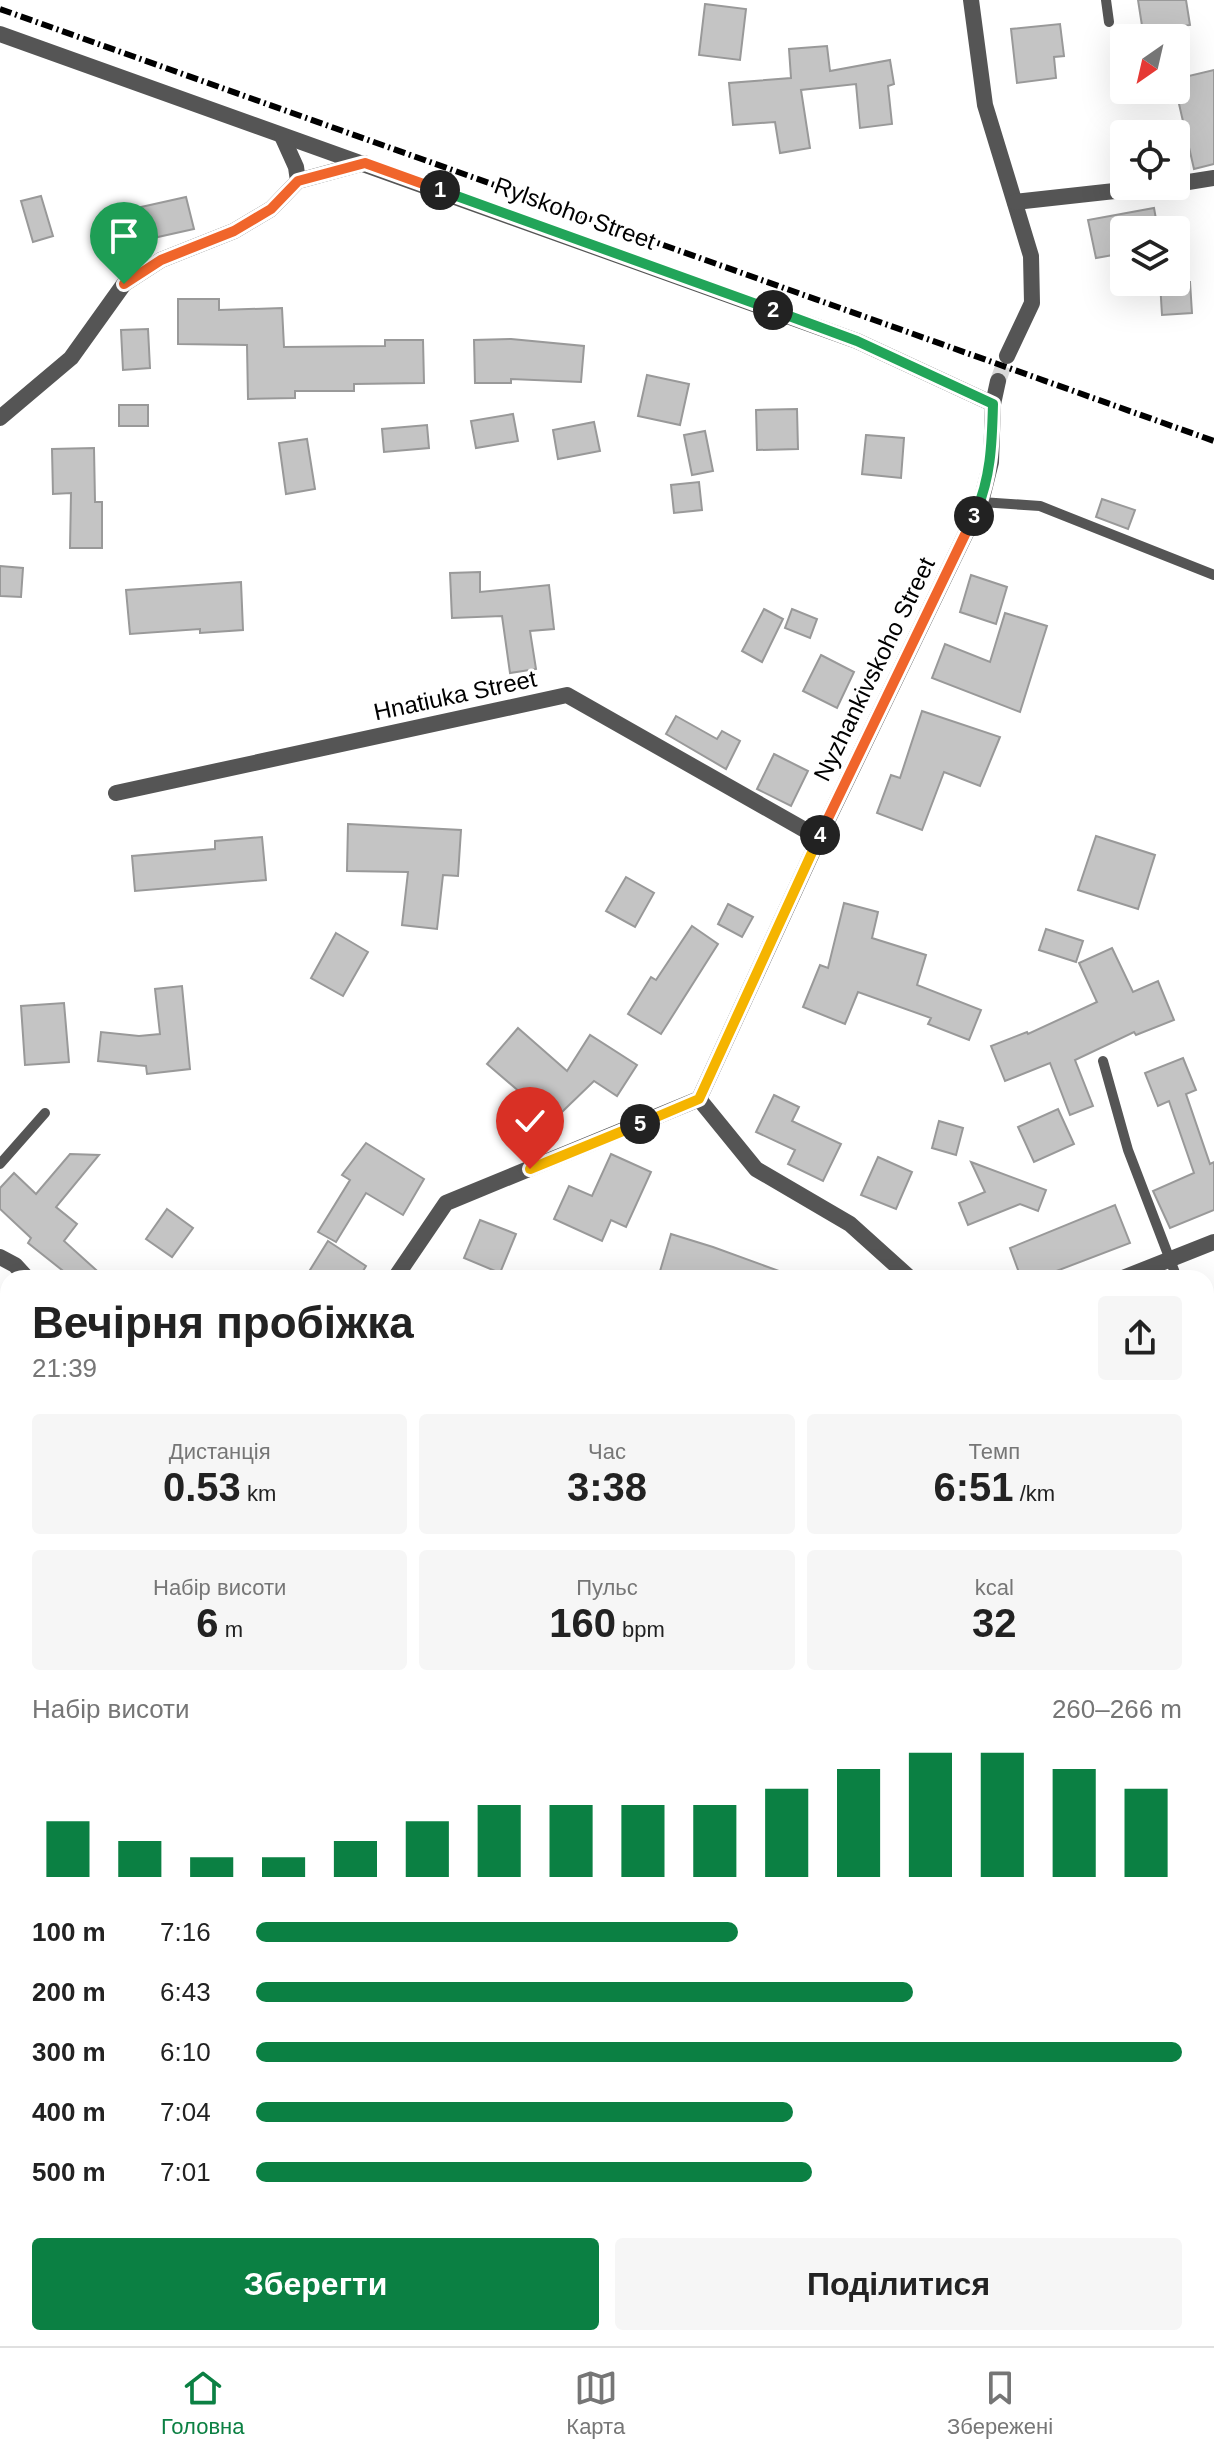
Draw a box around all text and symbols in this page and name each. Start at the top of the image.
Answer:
north arrow [1110,24,1190,104]
map controls [1110,24,1190,296]
button: locate [1110,120,1190,200]
pin: 1 [420,170,460,210]
street label: Rylskoho Street [491,171,660,255]
text: 1 [434,177,446,202]
pin [90,202,158,284]
icon: arrive [102,214,146,258]
button: layers [1110,216,1190,296]
pin: 2 [753,290,793,330]
text: 2 [767,297,779,322]
pin: 3 [954,496,994,536]
text: 3 [968,503,980,528]
street label: Nyzhankivskoho Street [808,552,940,785]
street label: Hnatiuka Street [371,665,539,725]
pin: 4 [800,815,840,855]
text: 4 [814,822,826,847]
pin [496,1087,564,1169]
icon: check [508,1099,552,1143]
pin: 5 [620,1104,660,1144]
text: 5 [634,1111,646,1136]
button: share [1098,1296,1182,1380]
text: Вечірня пробіжка [32,1298,414,1347]
text: 21:39 [32,1353,97,1383]
text: Дистанція [169,1439,271,1464]
text: Час [588,1439,626,1464]
text: Темп [969,1439,1020,1464]
text: 0.53 [163,1465,241,1509]
text: 3:38 [567,1465,647,1509]
text: 6:51 [934,1465,1014,1509]
text: km [241,1481,276,1506]
text: /km [1014,1481,1055,1506]
text: Набір висоти [153,1575,286,1600]
text: Пульс [576,1575,638,1600]
text: kcal [975,1575,1014,1600]
text: 6 [196,1601,219,1645]
text: 160 [549,1601,616,1645]
text: 32 [972,1601,1017,1645]
text: m [219,1617,243,1642]
text: bpm [616,1617,665,1642]
text: Набір висоти [32,1694,190,1724]
text: 260–266 m [1052,1694,1182,1724]
text: 100 m [32,1917,106,1947]
text: 7:16 [160,1917,211,1947]
text: 200 m [32,1977,106,2007]
text: 6:43 [160,1977,211,2007]
text: 300 m [32,2037,106,2067]
text: 6:10 [160,2037,211,2067]
text: 400 m [32,2097,106,2127]
text: 7:04 [160,2097,211,2127]
text: 500 m [32,2157,106,2187]
text: 7:01 [160,2157,211,2187]
button: Зберегти [32,2238,599,2330]
button: Поділитися [615,2238,1182,2330]
tab: Головна [161,2366,245,2440]
tab: Карта [566,2366,625,2440]
tab: Збережені [947,2366,1053,2440]

